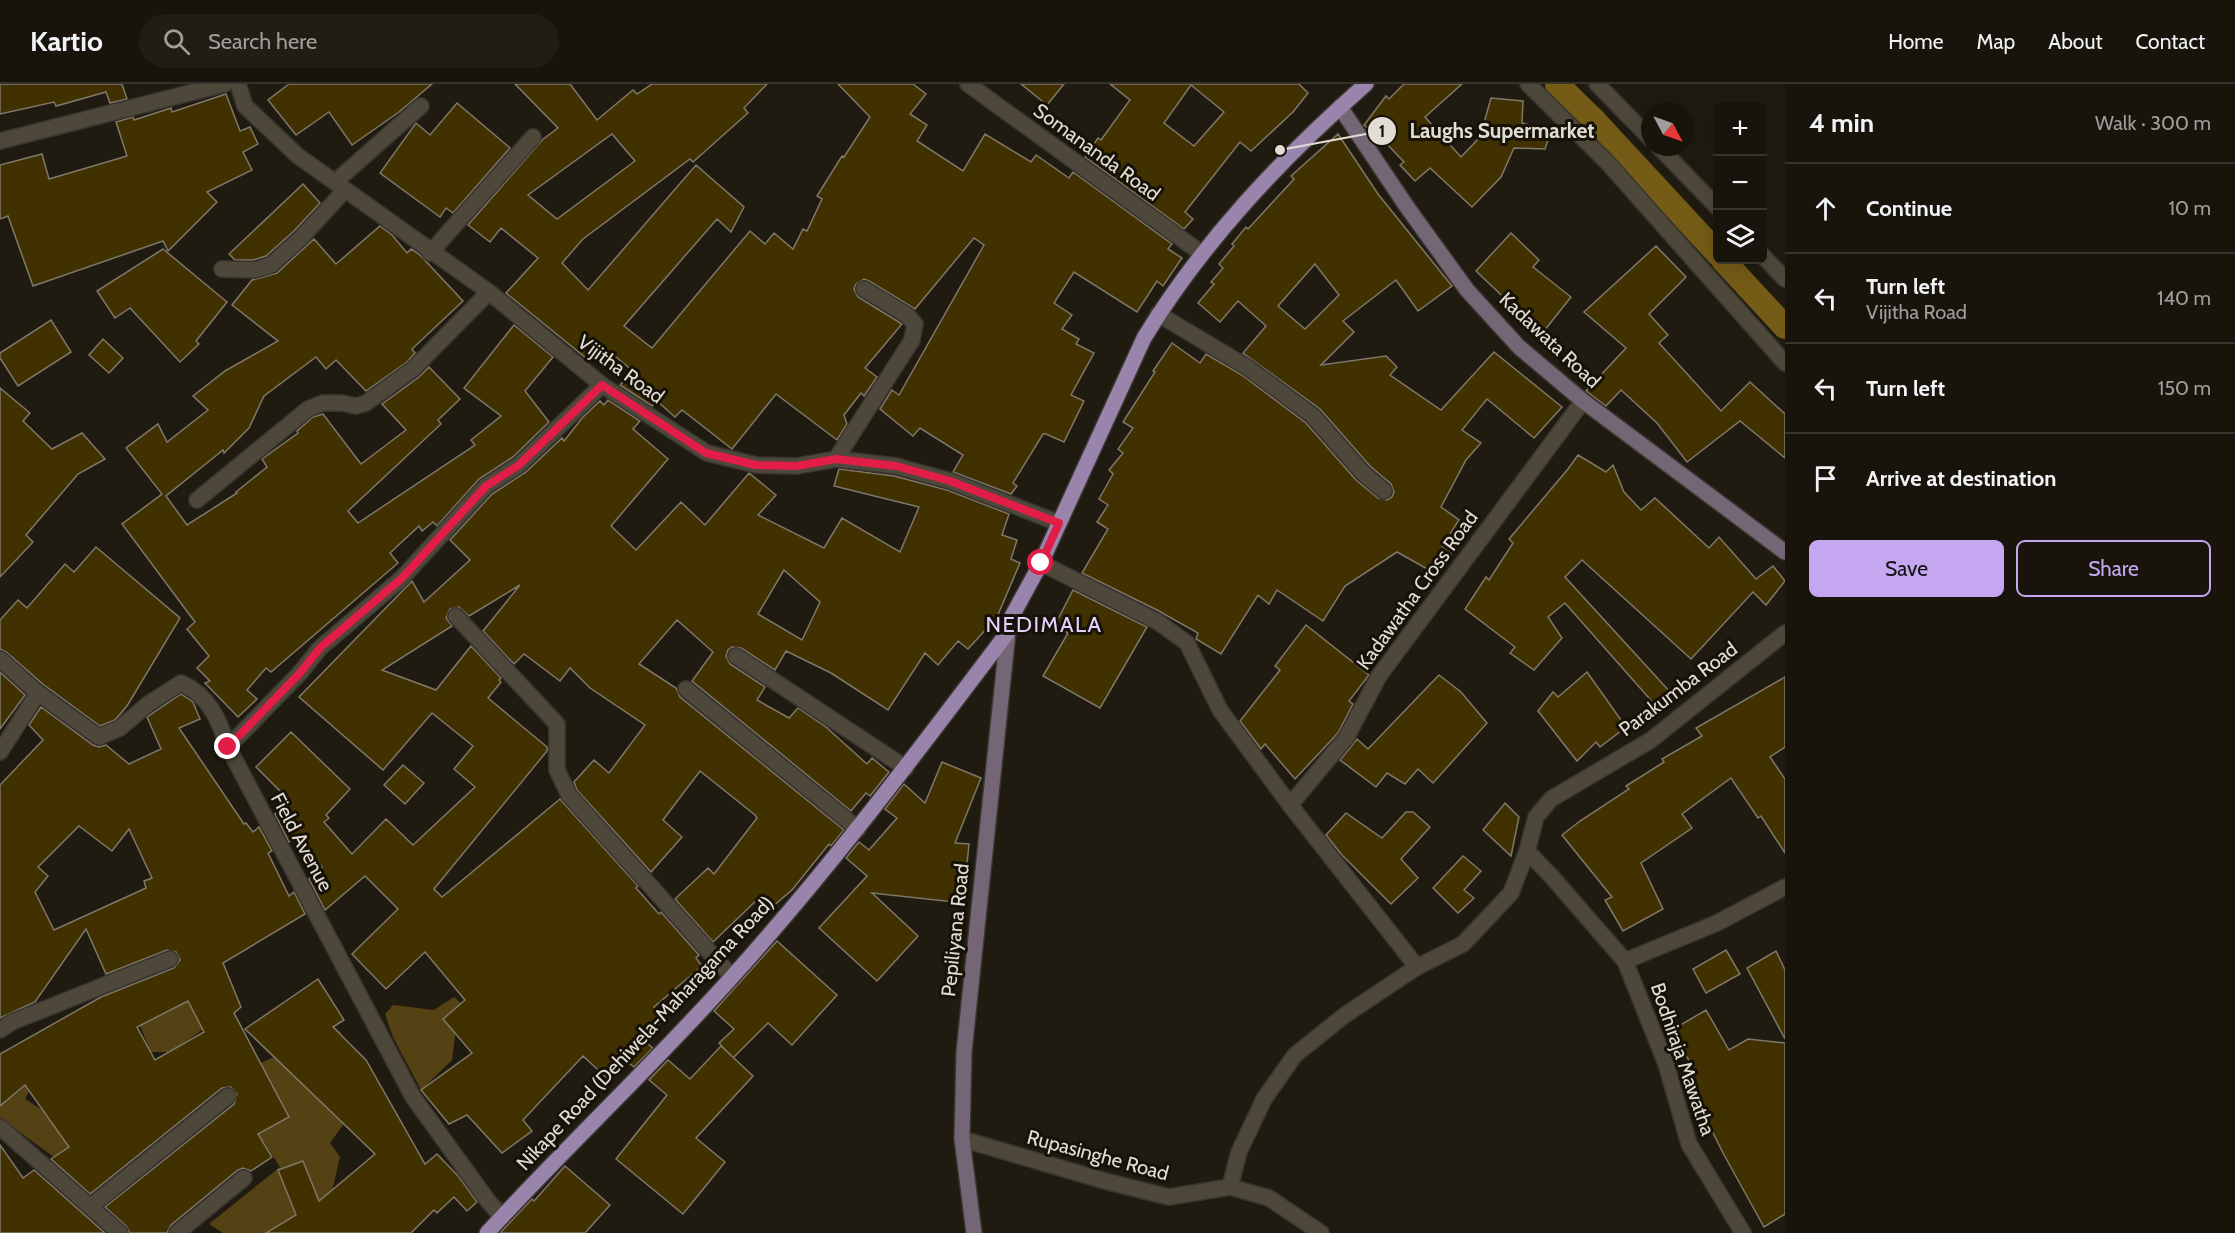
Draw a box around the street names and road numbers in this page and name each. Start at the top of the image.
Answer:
street label: Somananda Road [1029,98,1165,206]
street label: Kadawata Road [1494,287,1606,393]
street label: Vijitha Road [573,330,669,408]
street label: Kadawatha Cross Road [1351,506,1483,674]
street label: Parakumba Road [1614,637,1742,741]
street label: Field Avenue [266,788,338,896]
street label: Pepiliyana Road [936,862,974,998]
street label: Nikape Road (Dehiwela-Maharagama Road) [511,891,779,1175]
street label: Bodhiraja Mawatha [1646,980,1720,1139]
street label: Rupasinghe Road [1025,1125,1171,1185]

